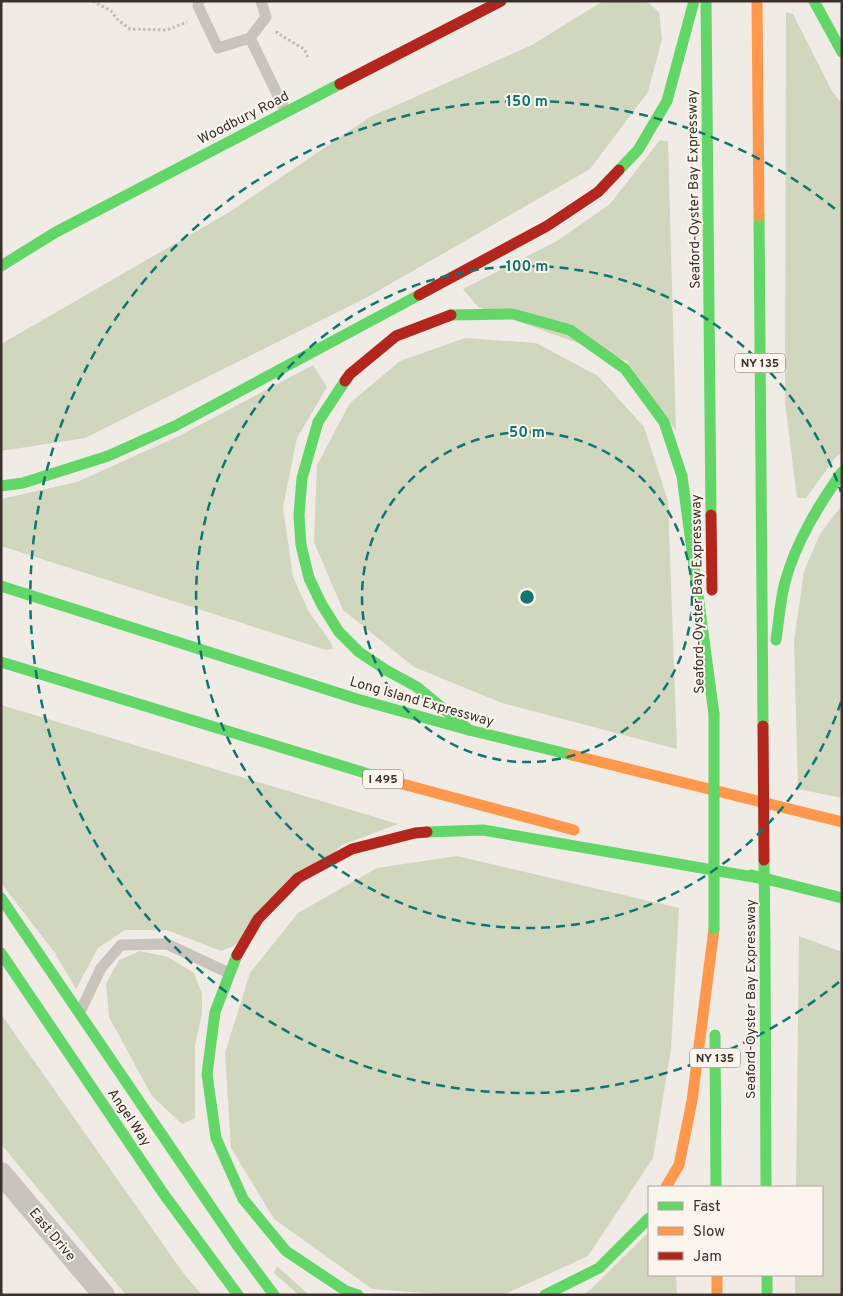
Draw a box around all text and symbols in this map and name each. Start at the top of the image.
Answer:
street label: Woodbury Road [195,88,292,149]
street label: Seaford-Oyster Bay Expressway [684,89,705,289]
text: 150 m [506,93,548,112]
text: 100 m [506,258,548,277]
road number: NY 135 [735,353,785,372]
text: 50 m [509,424,545,443]
street label: Seaford-Oyster Bay Expressway [688,494,709,694]
centre of rings [518,588,536,606]
street label: Long Island Expressway [348,674,496,731]
road number: I 495 [363,770,403,789]
street label: Seaford-Oyster Bay Expressway [743,899,760,1099]
road number: NY 135 [690,1048,740,1068]
street label: Angel Way [103,1086,154,1150]
legend [648,1186,823,1276]
text: Fast [693,1198,721,1217]
street label: East Drive [25,1205,79,1265]
text: Slow [693,1223,725,1242]
text: Jam [693,1248,722,1267]

